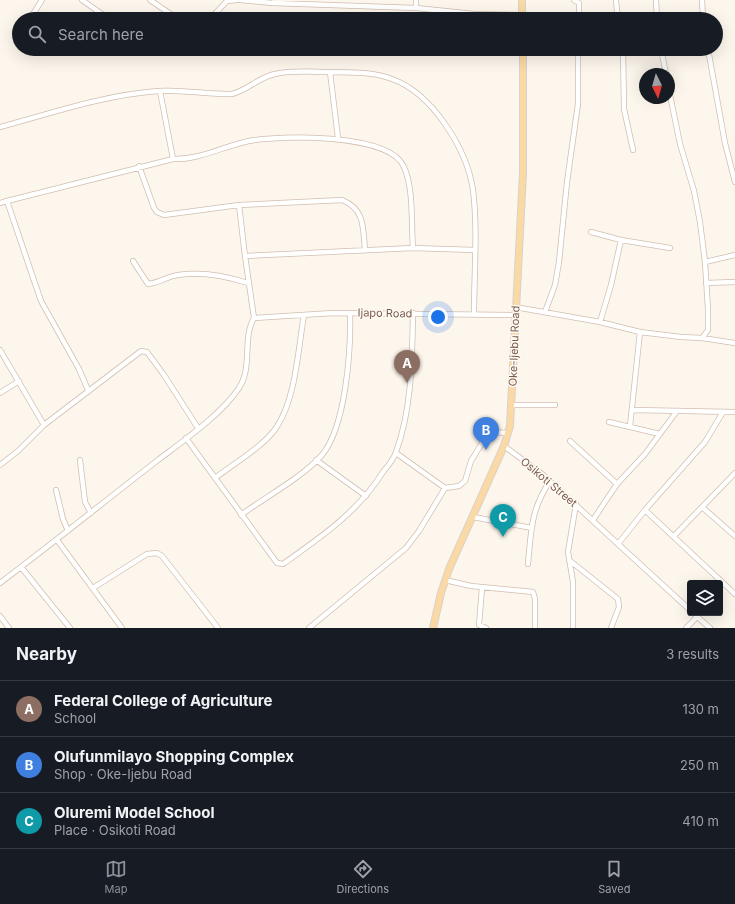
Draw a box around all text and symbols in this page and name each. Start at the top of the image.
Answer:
search box [12,12,723,56]
icon: search [26,23,48,45]
text: Search here [58,25,144,44]
north arrow [639,68,675,104]
street label: Oke-Ijebu Road [506,305,522,387]
street label: Ijapo Road [357,306,413,320]
your location [428,307,448,327]
pin: A [394,350,420,383]
pin: B [473,417,499,450]
street label: Osikoti Street [518,454,580,510]
pin: C [490,504,516,537]
map controls [687,580,723,616]
button: layers [687,580,723,616]
text: Nearby [16,644,77,664]
text: 3 results [666,646,719,662]
text: Federal College of Agriculture [54,691,273,710]
text: A [24,701,34,717]
text: 130 m [682,701,719,717]
text: School [54,710,96,726]
text: Olufunmilayo Shopping Complex [54,747,294,766]
text: B [25,757,33,773]
text: 250 m [680,757,719,773]
text: Shop · Oke-Ijebu Road [54,766,192,782]
text: Oluremi Model School [54,803,215,822]
text: C [24,813,34,829]
text: 410 m [682,813,719,829]
text: Place · Osikoti Road [54,822,176,838]
tab: Map [105,858,127,896]
tab: Directions [337,858,389,896]
tab: Saved [598,858,630,896]

